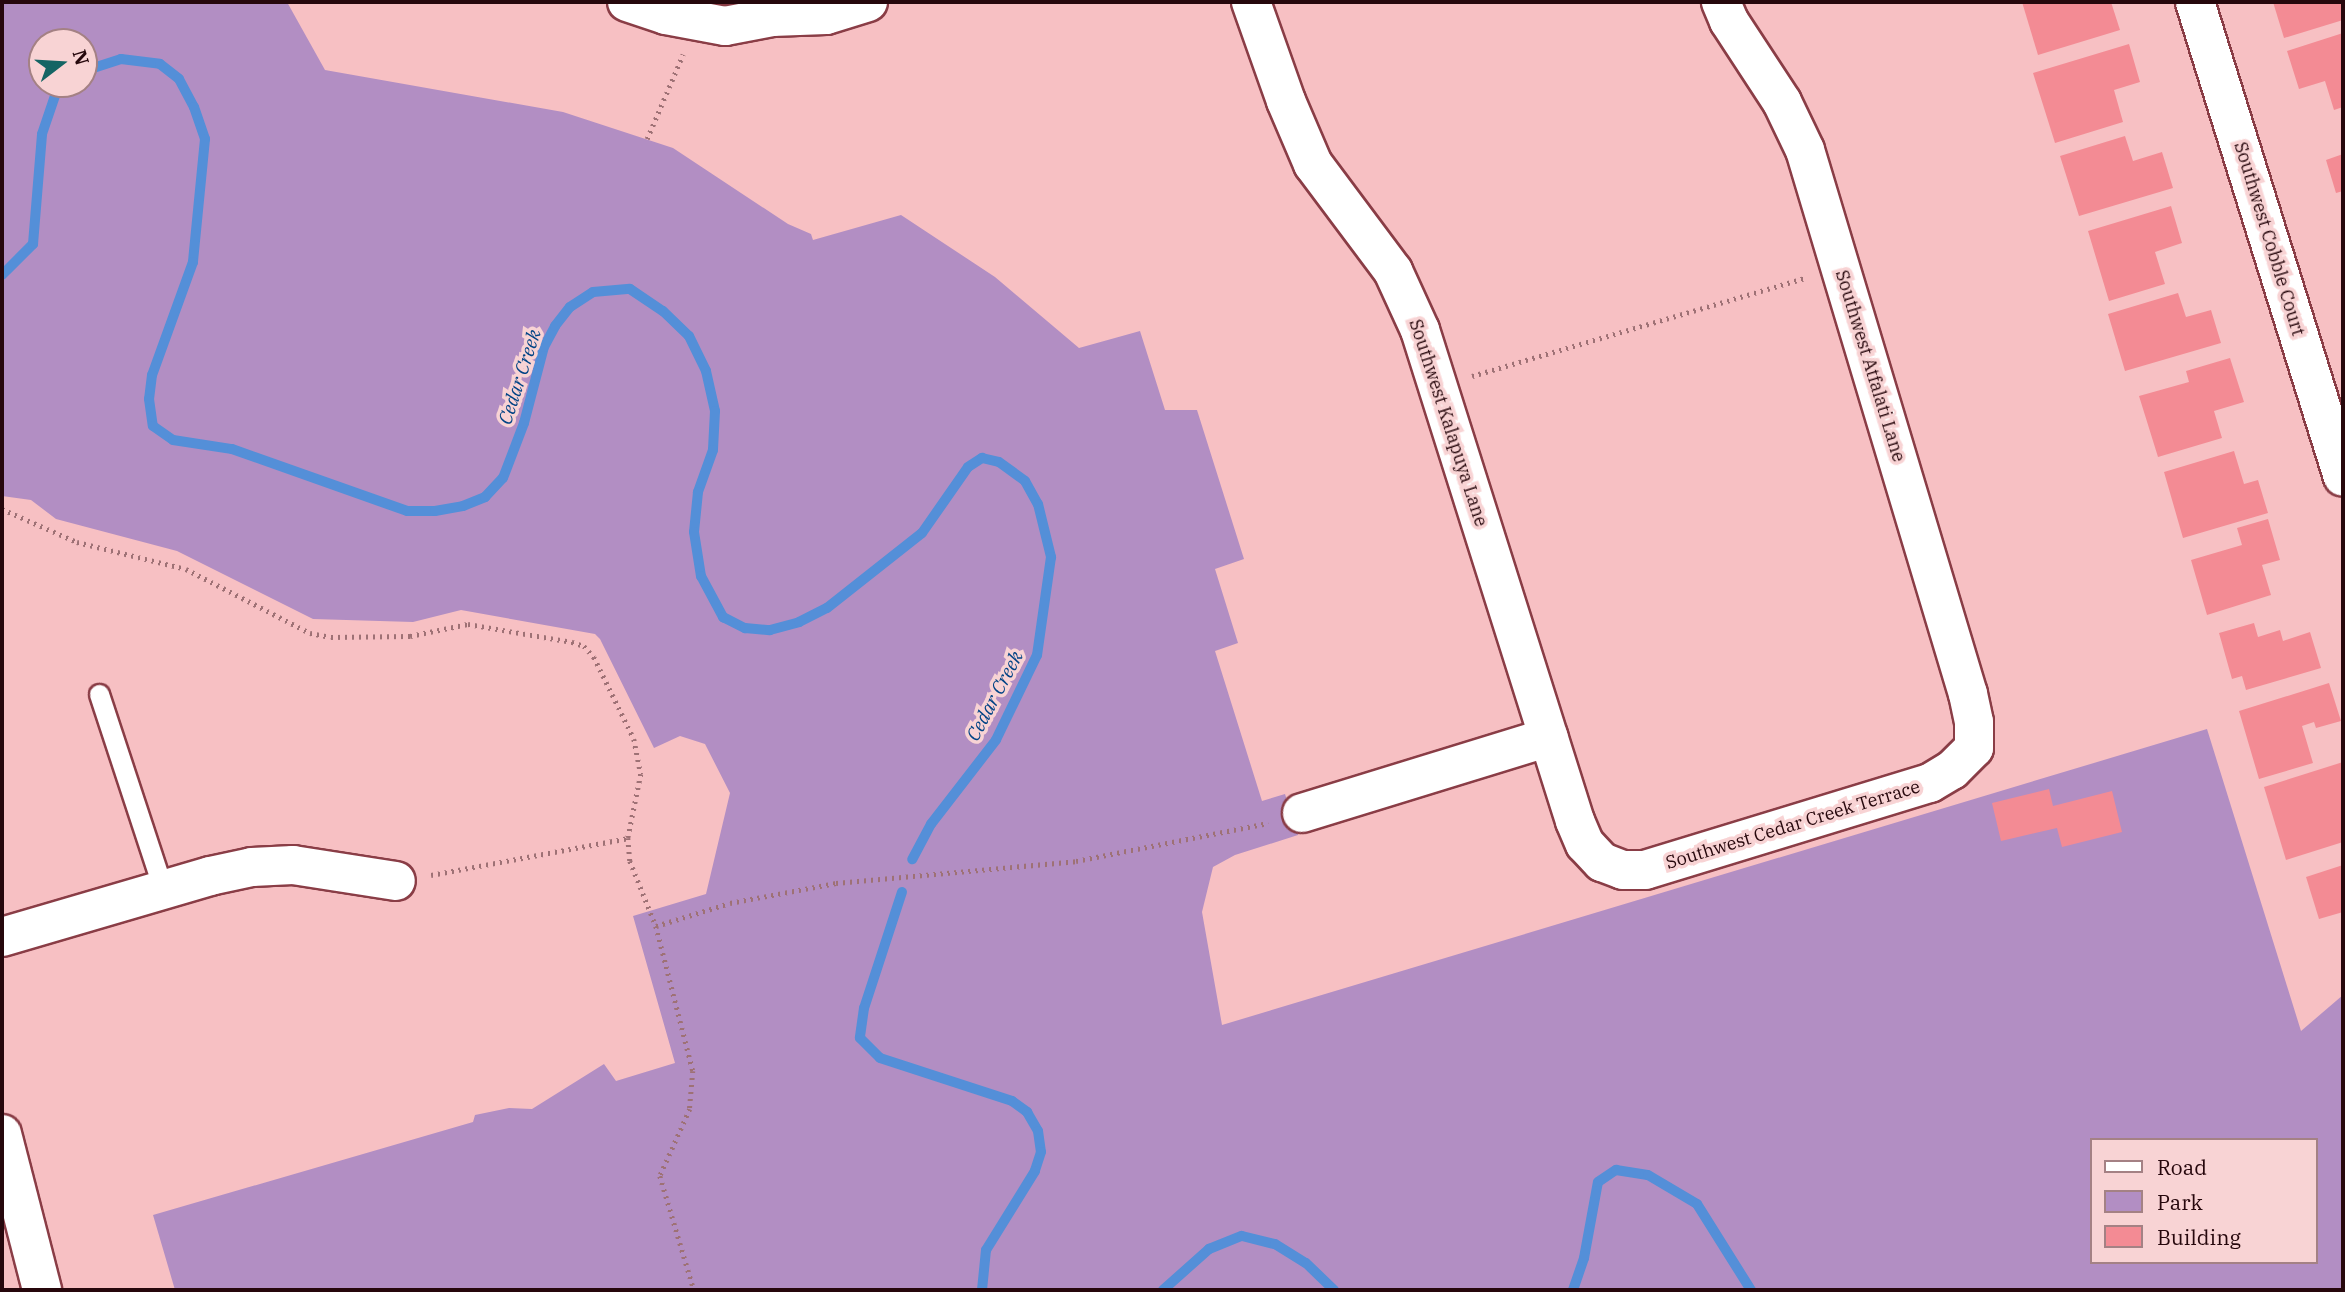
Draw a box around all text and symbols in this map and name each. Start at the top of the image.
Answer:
north arrow [28,28,98,98]
text: N [67,47,95,68]
street label: Southwest Cobble Court [2229,139,2309,339]
street label: Southwest Atfalati Lane [1831,268,1909,464]
street label: Southwest Kalapuya Lane [1404,317,1492,529]
water label: Cedar Creek [494,327,546,427]
water label: Cedar Creek [962,647,1028,745]
street label: Southwest Cedar Creek Terrace [1663,776,1923,874]
legend [2090,1138,2317,1264]
text: Road [2157,1153,2207,1181]
text: Park [2157,1188,2203,1216]
text: Building [2157,1223,2241,1251]

